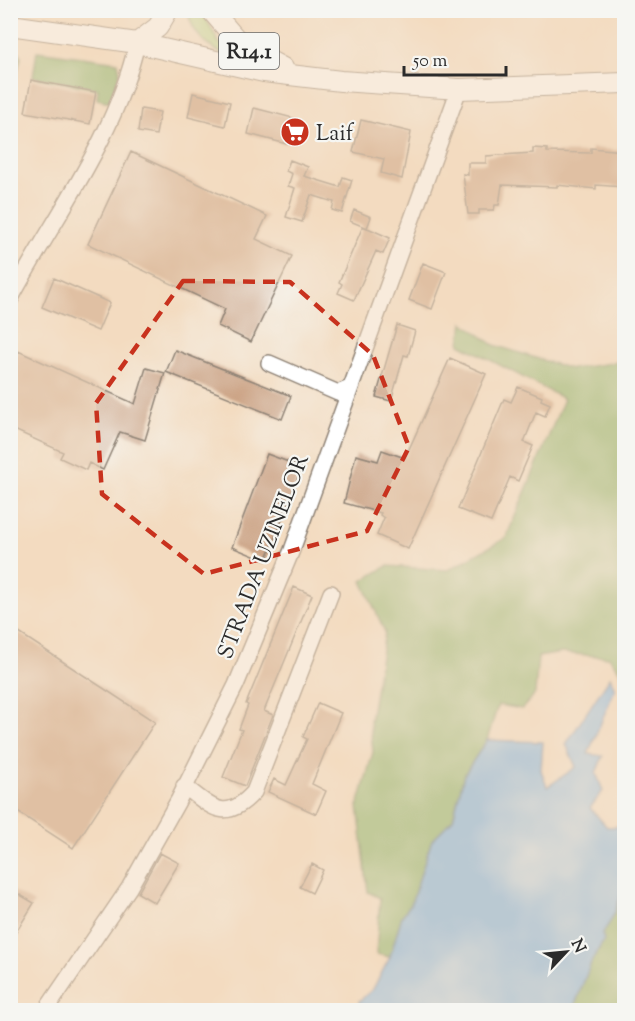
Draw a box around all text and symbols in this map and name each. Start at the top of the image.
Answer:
road number: R14.1 [219,33,279,69]
scale bar [404,39,506,77]
text: 50 m [412,49,448,75]
supermarket icon: Laif [279,116,311,148]
place label: Laif [316,119,355,151]
street label: STRADA UZINELOR [211,450,319,664]
north arrow [536,922,596,982]
text: N [564,936,590,958]

